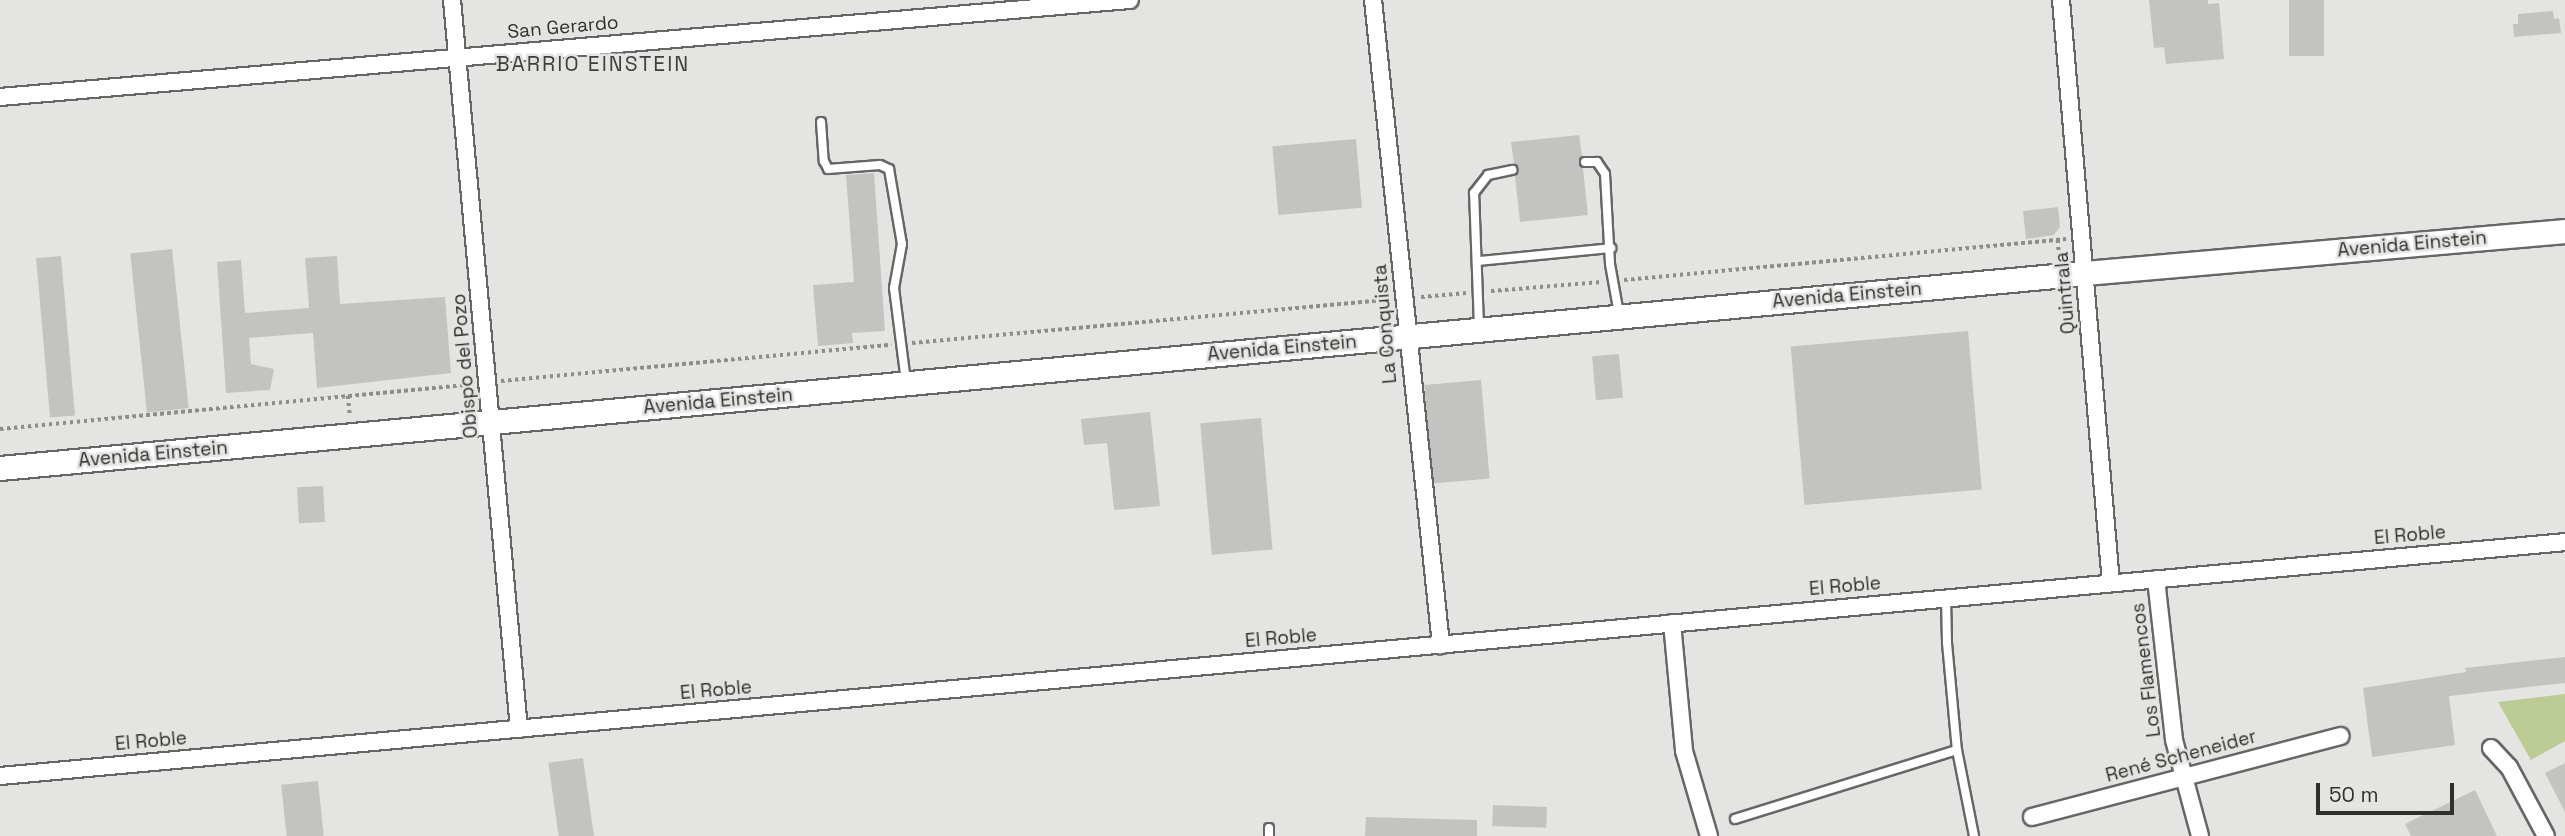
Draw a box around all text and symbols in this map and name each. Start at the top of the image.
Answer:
street label: San Gerardo [506,11,620,43]
district label: BARRIO EINSTEIN [498,51,688,77]
street label: Avenida Einstein [2336,226,2488,262]
street label: Quintrala [2050,251,2080,335]
street label: La Conquista [1368,263,1402,385]
street label: Avenida Einstein [1771,277,1923,313]
street label: Obispo del Pozo [447,293,483,439]
street label: Avenida Einstein [1206,330,1358,366]
street label: Avenida Einstein [642,383,794,419]
street label: Avenida Einstein [77,436,229,472]
street label: El Roble [2373,521,2447,549]
street label: El Roble [1808,572,1882,600]
street label: Los Flamencos [2126,602,2166,738]
street label: El Roble [1244,624,1318,652]
street label: El Roble [679,676,753,704]
street label: René Scheneider [2103,725,2259,787]
street label: El Roble [114,727,188,755]
scale bar [2320,770,2458,814]
text: 50 m [2329,781,2379,808]

